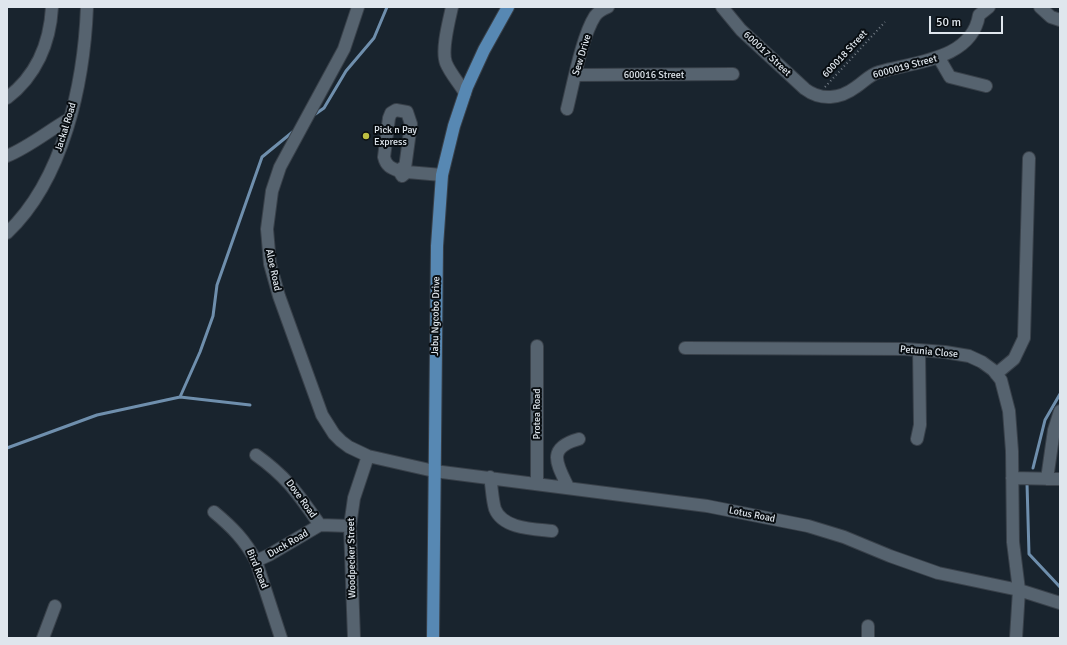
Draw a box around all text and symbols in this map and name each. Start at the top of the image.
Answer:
scale bar [931,8,1005,34]
text: 50 m [936,15,961,30]
street label: 600018 Street [820,28,870,80]
street label: 600017 Street [741,29,793,79]
street label: Sew Drive [570,33,594,77]
street label: 6000019 Street [872,53,938,81]
street label: 600016 Street [624,69,684,81]
street label: Jackal Road [53,101,79,153]
place label: Pick n Pay Express [374,124,417,148]
marker: Pick n Pay Express [361,131,371,141]
street label: Aloe Road [263,248,283,292]
street label: Jabu Ngcobo Drive [429,276,443,356]
street label: Petunia Close [899,343,959,361]
street label: Protea Road [531,388,543,440]
street label: Dove Road [283,477,319,521]
street label: Lotus Road [728,505,776,525]
street label: Woodpecker Street [345,518,359,598]
street label: Duck Road [265,527,311,561]
street label: Bird Road [244,548,270,590]

